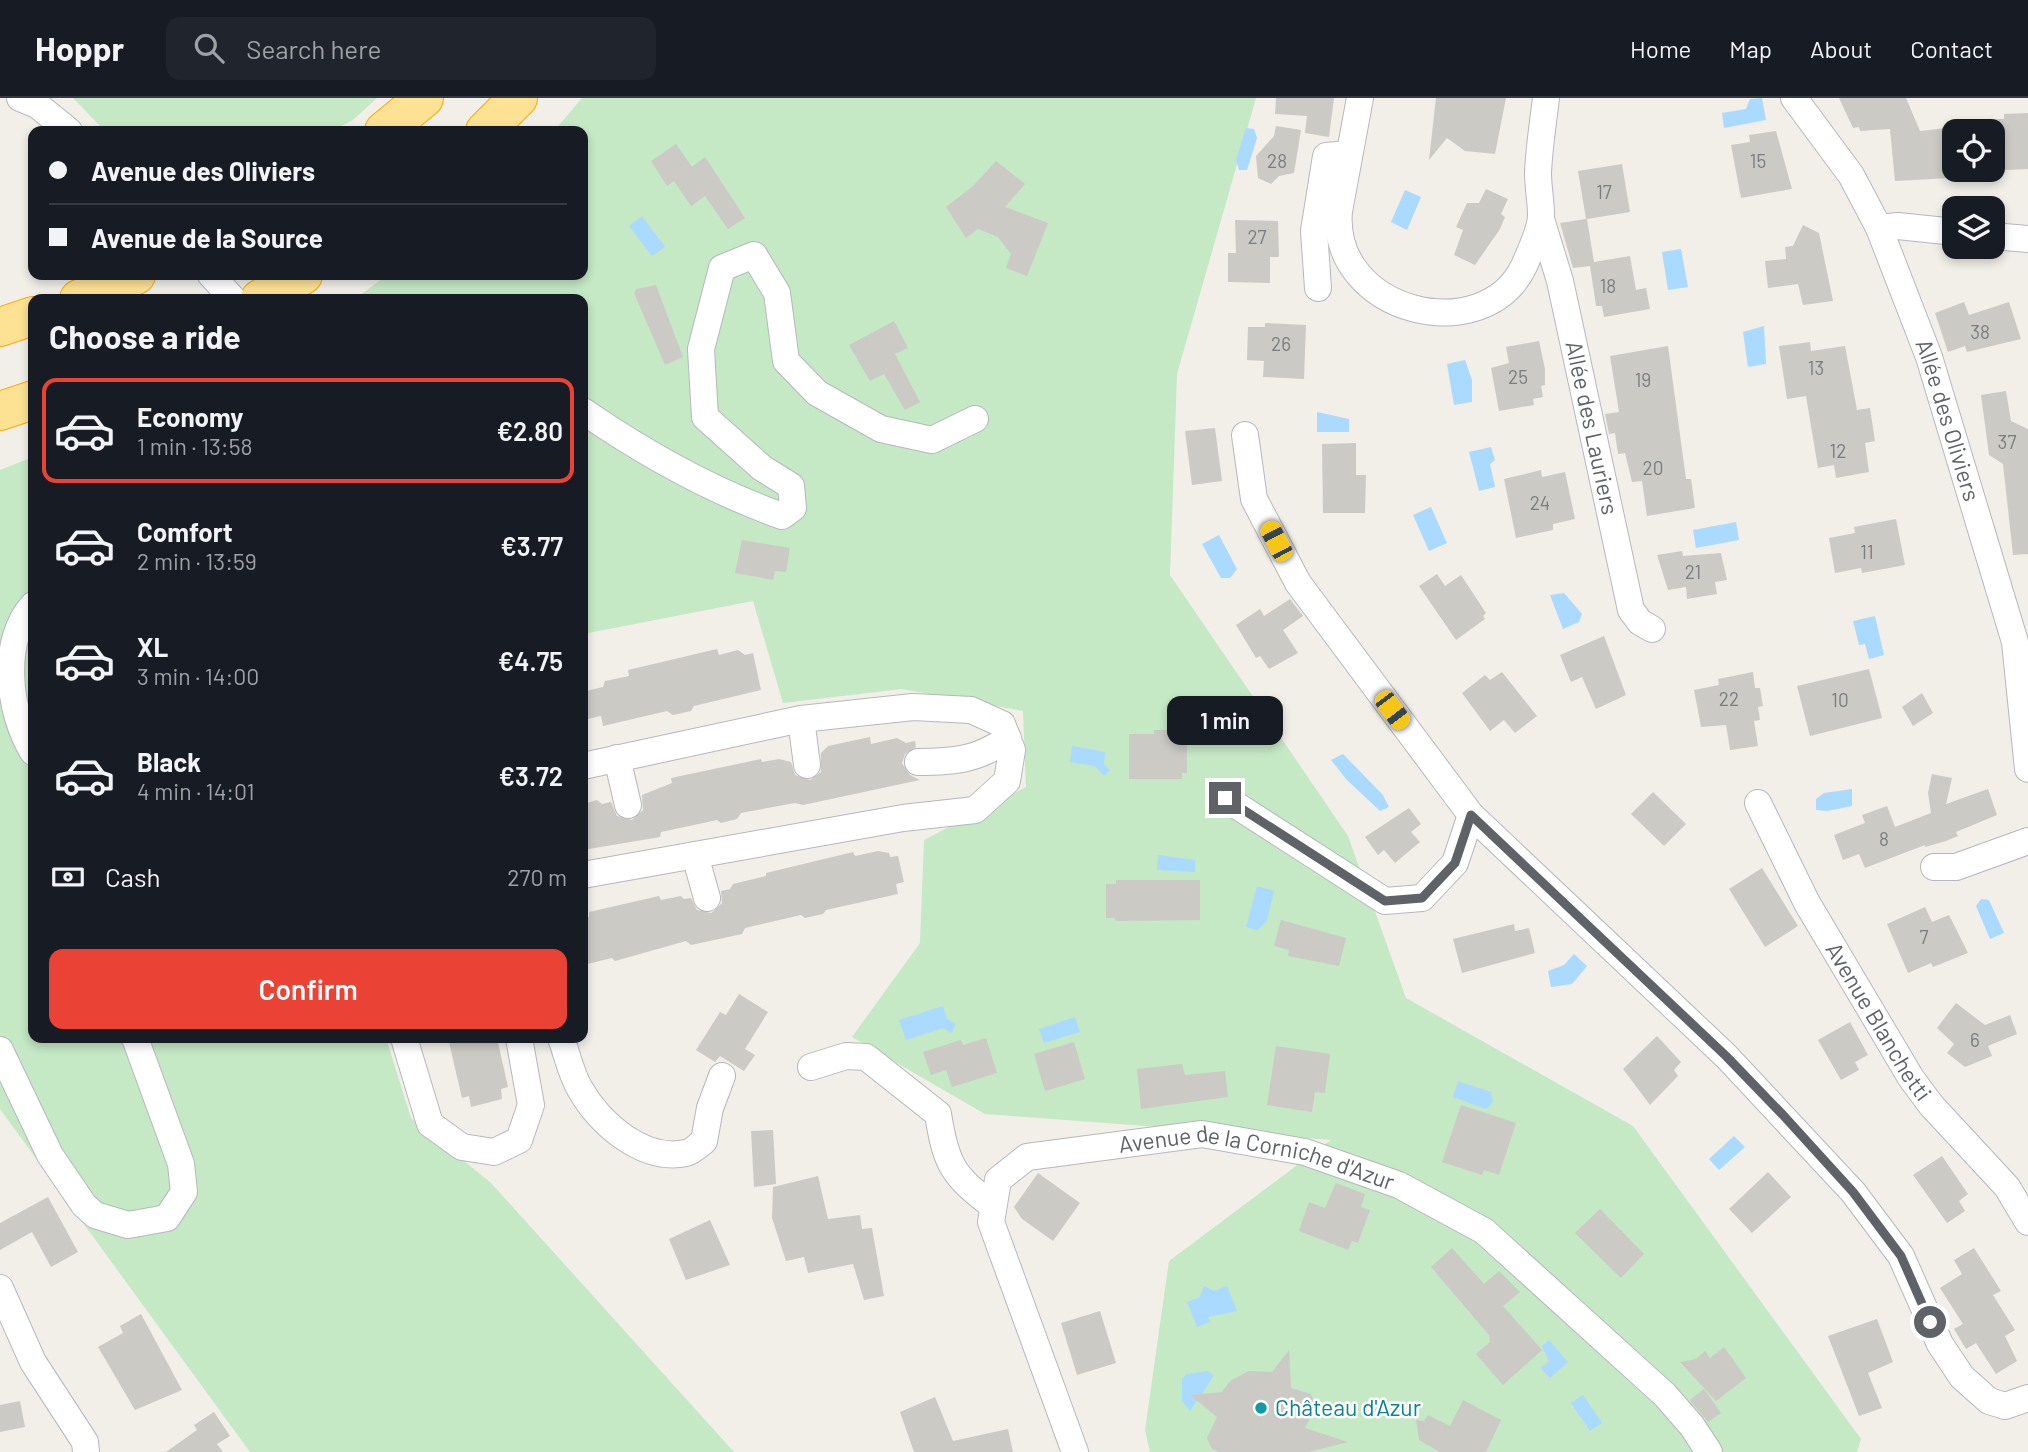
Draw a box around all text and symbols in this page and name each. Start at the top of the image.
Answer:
search box [166,17,656,80]
text: Hoppr [35,28,124,68]
icon: search [190,29,228,67]
text: Search here [246,33,381,64]
text: Home [1630,34,1691,63]
text: Map [1729,34,1772,63]
text: About [1810,34,1872,63]
text: Contact [1910,34,1993,63]
map controls [1942,119,2005,259]
button: locate [1942,119,2005,182]
house number: 28 [1267,149,1287,172]
house number: 15 [1750,149,1766,172]
text: Avenue des Oliviers [91,155,315,186]
house number: 17 [1596,180,1612,203]
button: layers [1942,196,2005,259]
text: Avenue de la Source [91,222,323,253]
house number: 27 [1247,225,1267,248]
house number: 18 [1600,274,1616,297]
text: Choose a ride [49,317,241,355]
house number: 38 [1970,320,1990,343]
house number: 26 [1271,332,1291,355]
street label: Allée des Oliviers [1910,335,1987,504]
street label: Allée des Lauriers [1560,338,1625,517]
house number: 13 [1808,356,1824,379]
house number: 25 [1508,365,1528,388]
house number: 19 [1635,368,1651,391]
icon: car [53,399,116,462]
text: Economy [137,401,243,432]
text: €2.80 [496,415,563,446]
house number: 37 [1998,430,2016,453]
text: 1 min · 13:58 [137,432,252,460]
house number: 12 [1830,439,1846,462]
house number: 20 [1643,456,1663,479]
house number: 24 [1530,491,1550,514]
icon: car [53,514,116,577]
text: Comfort [137,516,233,547]
car [1257,518,1296,564]
text: €3.77 [500,530,563,561]
house number: 11 [1860,540,1874,563]
text: 2 min · 13:59 [137,547,257,575]
house number: 21 [1685,560,1701,583]
icon: car [53,629,116,692]
text: XL [137,631,168,662]
text: €4.75 [498,645,563,676]
text: 3 min · 14:00 [137,662,259,690]
car [1371,687,1414,733]
house number: 22 [1719,687,1739,710]
house number: 10 [1831,688,1849,711]
callout: 1 min [1167,696,1283,746]
text: 1 min [1200,706,1250,734]
icon: car [53,744,116,807]
text: Black [137,746,201,777]
text: €3.72 [499,760,563,791]
text: 4 min · 14:01 [137,777,255,805]
route end [1209,782,1241,814]
house number: 8 [1879,827,1889,850]
icon: cash [49,858,87,896]
text: Cash [105,861,160,892]
text: 270 m [507,863,567,891]
house number: 7 [1920,925,1929,948]
street label: Avenue Blanchetti [1821,937,1938,1106]
button: Confirm [49,949,567,1029]
house number: 6 [1970,1028,1980,1051]
street label: Avenue de la Corniche d'Azur [1117,1118,1399,1195]
route start [1914,1306,1946,1338]
place label: Château d'Azur [1275,1393,1422,1421]
marker: Château d'Azur [1253,1400,1269,1416]

